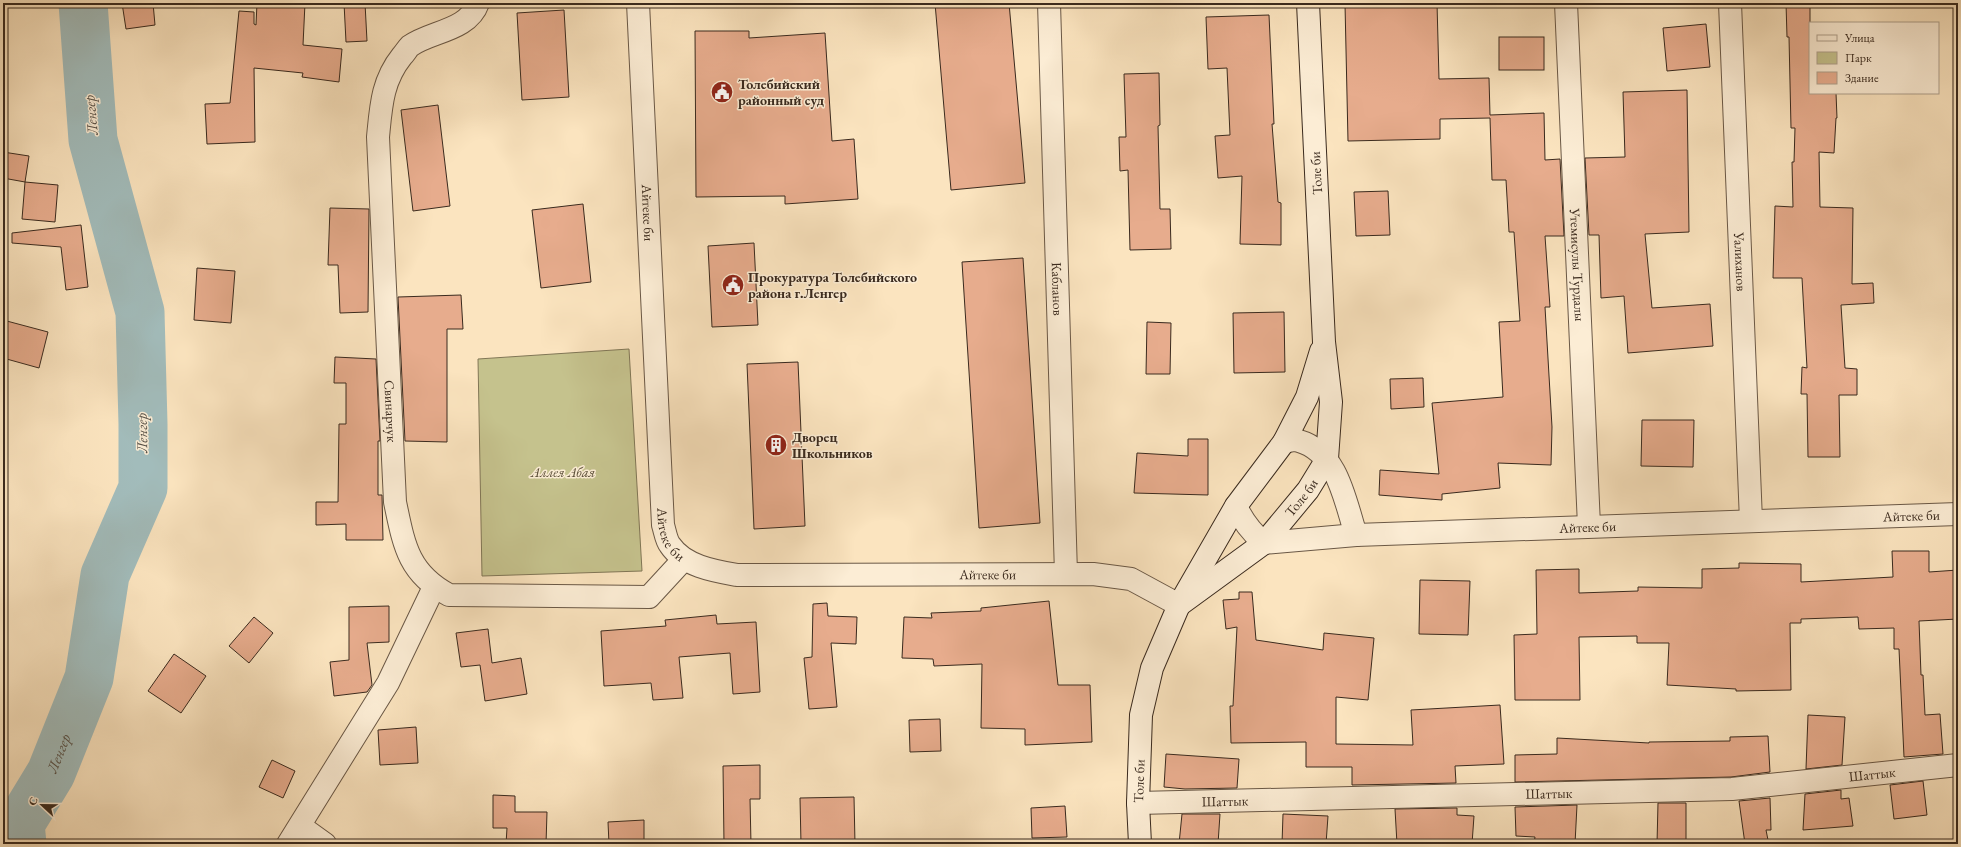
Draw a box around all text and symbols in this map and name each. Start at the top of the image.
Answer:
legend [1809,22,1939,94]
text: Улица [1844,30,1875,46]
text: Парк [1845,50,1872,66]
text: Здание [1845,70,1879,86]
place label: Толебийский районный суд [738,75,825,109]
public building icon: Толебийский районный суд [709,79,735,105]
water label: Ленгер [79,94,102,137]
street label: Толе би [1306,150,1326,195]
street label: Айтеке би [638,183,658,242]
street label: Утемисулы Турдалы [1566,207,1589,322]
street label: Уалиханов [1730,231,1751,292]
street label: Кабланов [1048,262,1067,316]
place label: Прокуратура Толебийского района г.Ленгер [748,268,917,302]
public building icon: Прокуратура Толебийского района г.Ленгер [720,272,746,298]
street label: Свинарчук [380,380,401,443]
water label: Ленгер [132,413,151,454]
place label: Дворец Школьников [792,428,873,462]
building icon: Дворец Школьников [763,432,789,458]
park label: Аллея Абая [530,463,595,481]
street label: Толе би [1281,475,1322,520]
street label: Айтеке би [653,506,689,566]
street label: Айтеке би [1882,506,1941,526]
street label: Айтеке би [1558,517,1617,537]
street label: Айтеке би [958,565,1017,583]
water label: Ленгер [42,731,75,776]
street label: Толе би [1129,758,1149,803]
street label: Шаттык [1848,763,1897,786]
street label: Шаттык [1525,784,1573,803]
north arrow [22,785,62,825]
street label: Шаттык [1201,791,1249,810]
text: С [25,795,41,807]

